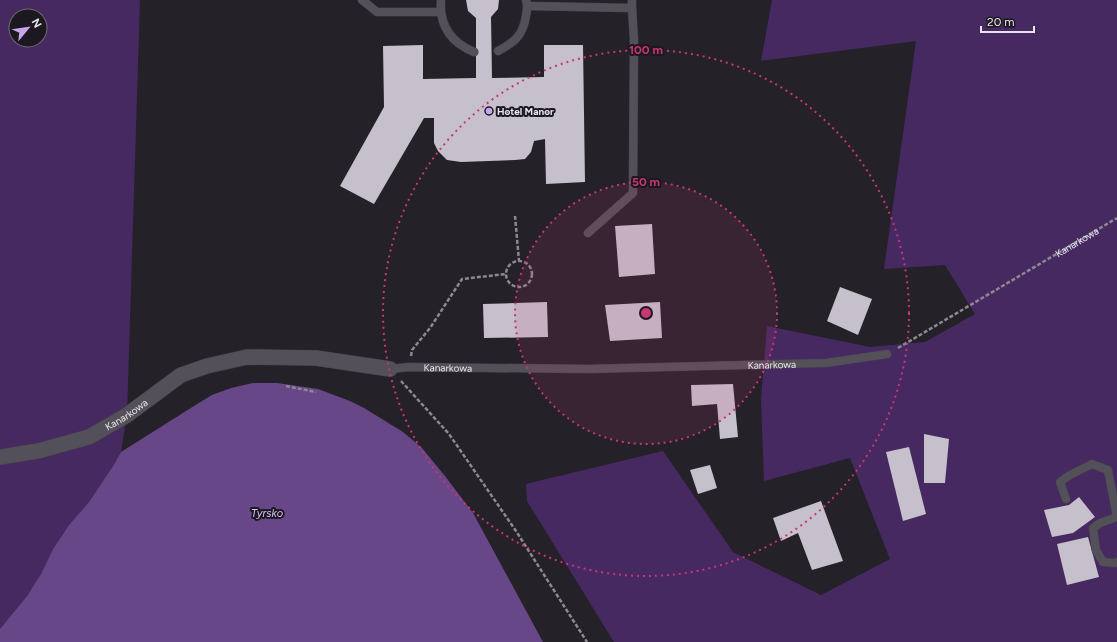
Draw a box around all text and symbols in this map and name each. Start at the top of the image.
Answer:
north arrow [8,8,48,48]
scale bar [981,8,1034,34]
text: 20 m [987,15,1015,29]
text: N [29,17,44,30]
text: 100 m [629,43,663,57]
place label: Hotel Manor [497,105,554,118]
marker: Hotel Manor [484,106,494,116]
text: 50 m [632,175,660,189]
street label: Kanarkowa [1053,224,1101,260]
centre of rings [639,306,653,320]
street label: Kanarkowa [747,358,796,372]
street label: Kanarkowa [424,361,472,375]
street label: Kanarkowa [103,396,150,433]
water label: Tyrsko [251,507,284,520]

